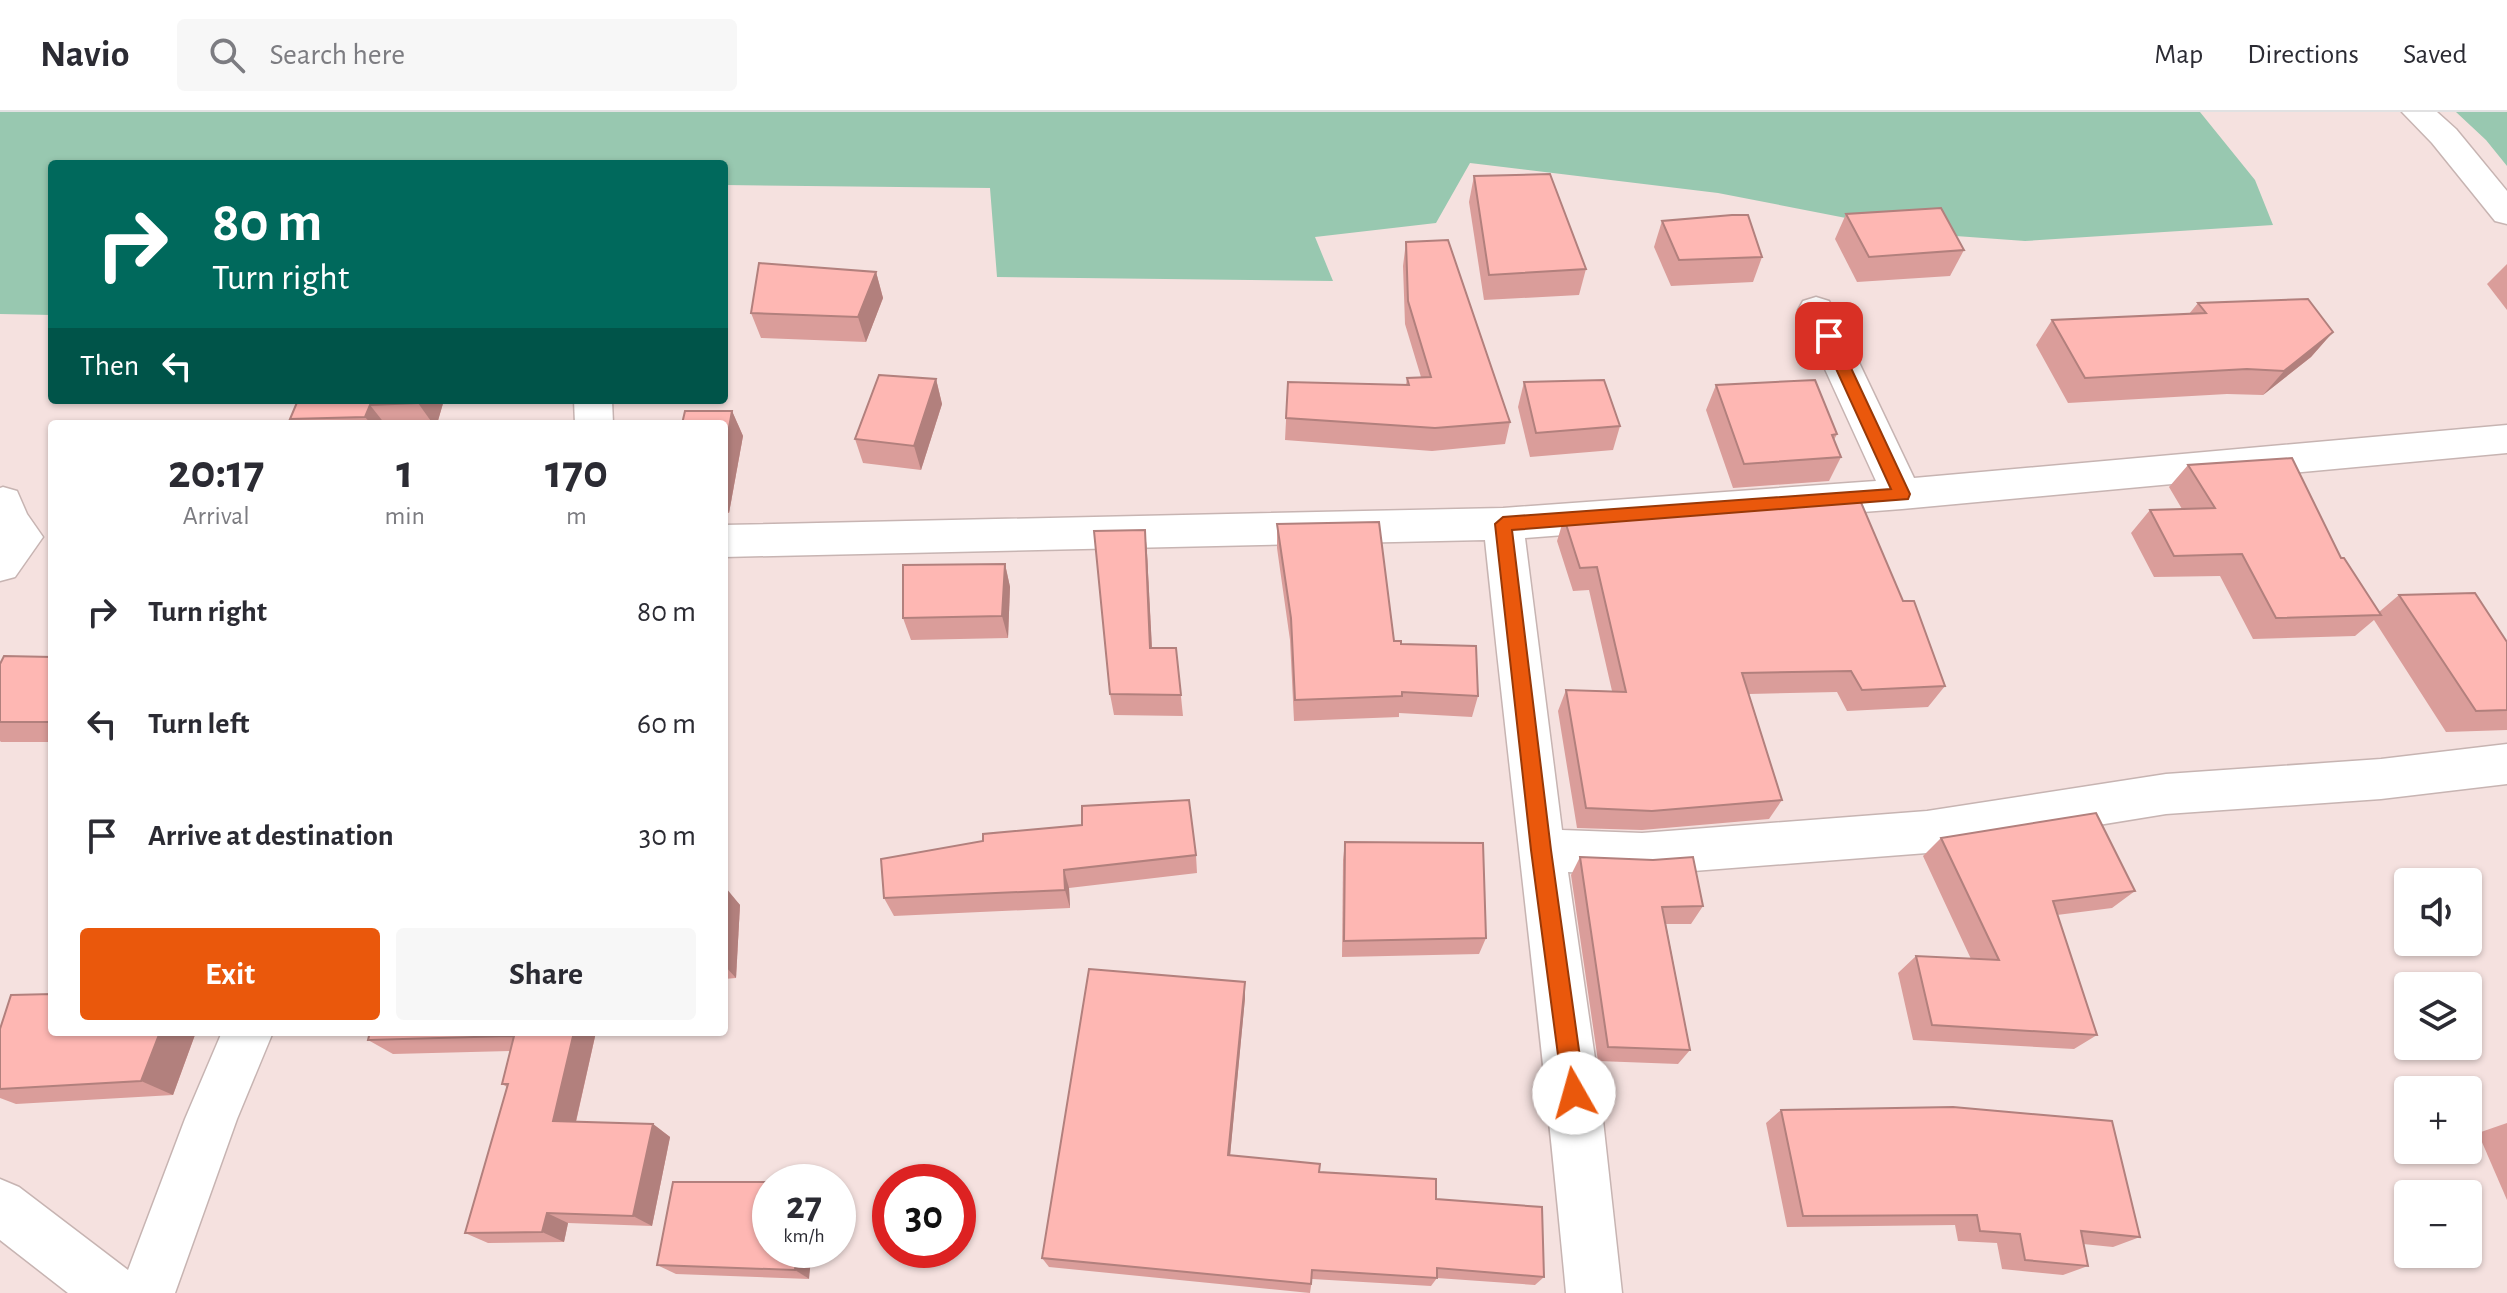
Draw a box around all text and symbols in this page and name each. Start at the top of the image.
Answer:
search box [177,19,737,91]
icon: search [205,33,249,77]
text: Navio [40,36,129,74]
text: Search here [269,40,405,70]
text: Map [2154,41,2203,69]
text: Directions [2247,41,2359,69]
text: Saved [2403,41,2467,69]
icon: right [80,192,184,296]
text: 80 m [212,195,322,251]
text: Turn right [212,260,349,296]
pin [1795,302,1863,370]
icon: arrive [1807,314,1851,358]
icon: left [155,344,199,388]
text: Then [80,351,139,381]
text: 20:17 [168,449,265,497]
text: 1 [396,449,413,497]
text: 170 [545,449,608,497]
text: Arrival [183,503,250,529]
text: min [385,503,425,529]
text: m [566,503,587,529]
icon: right [80,590,124,634]
text: Turn right [148,597,267,627]
text: 80 m [637,597,696,627]
icon: left [80,702,124,746]
text: Turn left [148,709,249,739]
text: 60 m [637,709,696,739]
icon: arrive [80,814,124,858]
text: Arrive at destination [148,821,394,851]
text: 30 m [639,821,696,851]
map controls [2394,868,2482,1268]
button: sound [2394,868,2482,956]
button: Exit [80,928,380,1020]
button: Share [396,928,696,1020]
button: layers [2394,972,2482,1060]
position arrow [1532,1051,1616,1135]
button: + [2394,1076,2482,1164]
speed limit sign: 30 [872,1164,976,1268]
button: − [2394,1180,2482,1268]
text: 27 [786,1186,822,1226]
text: km/h [783,1226,825,1246]

